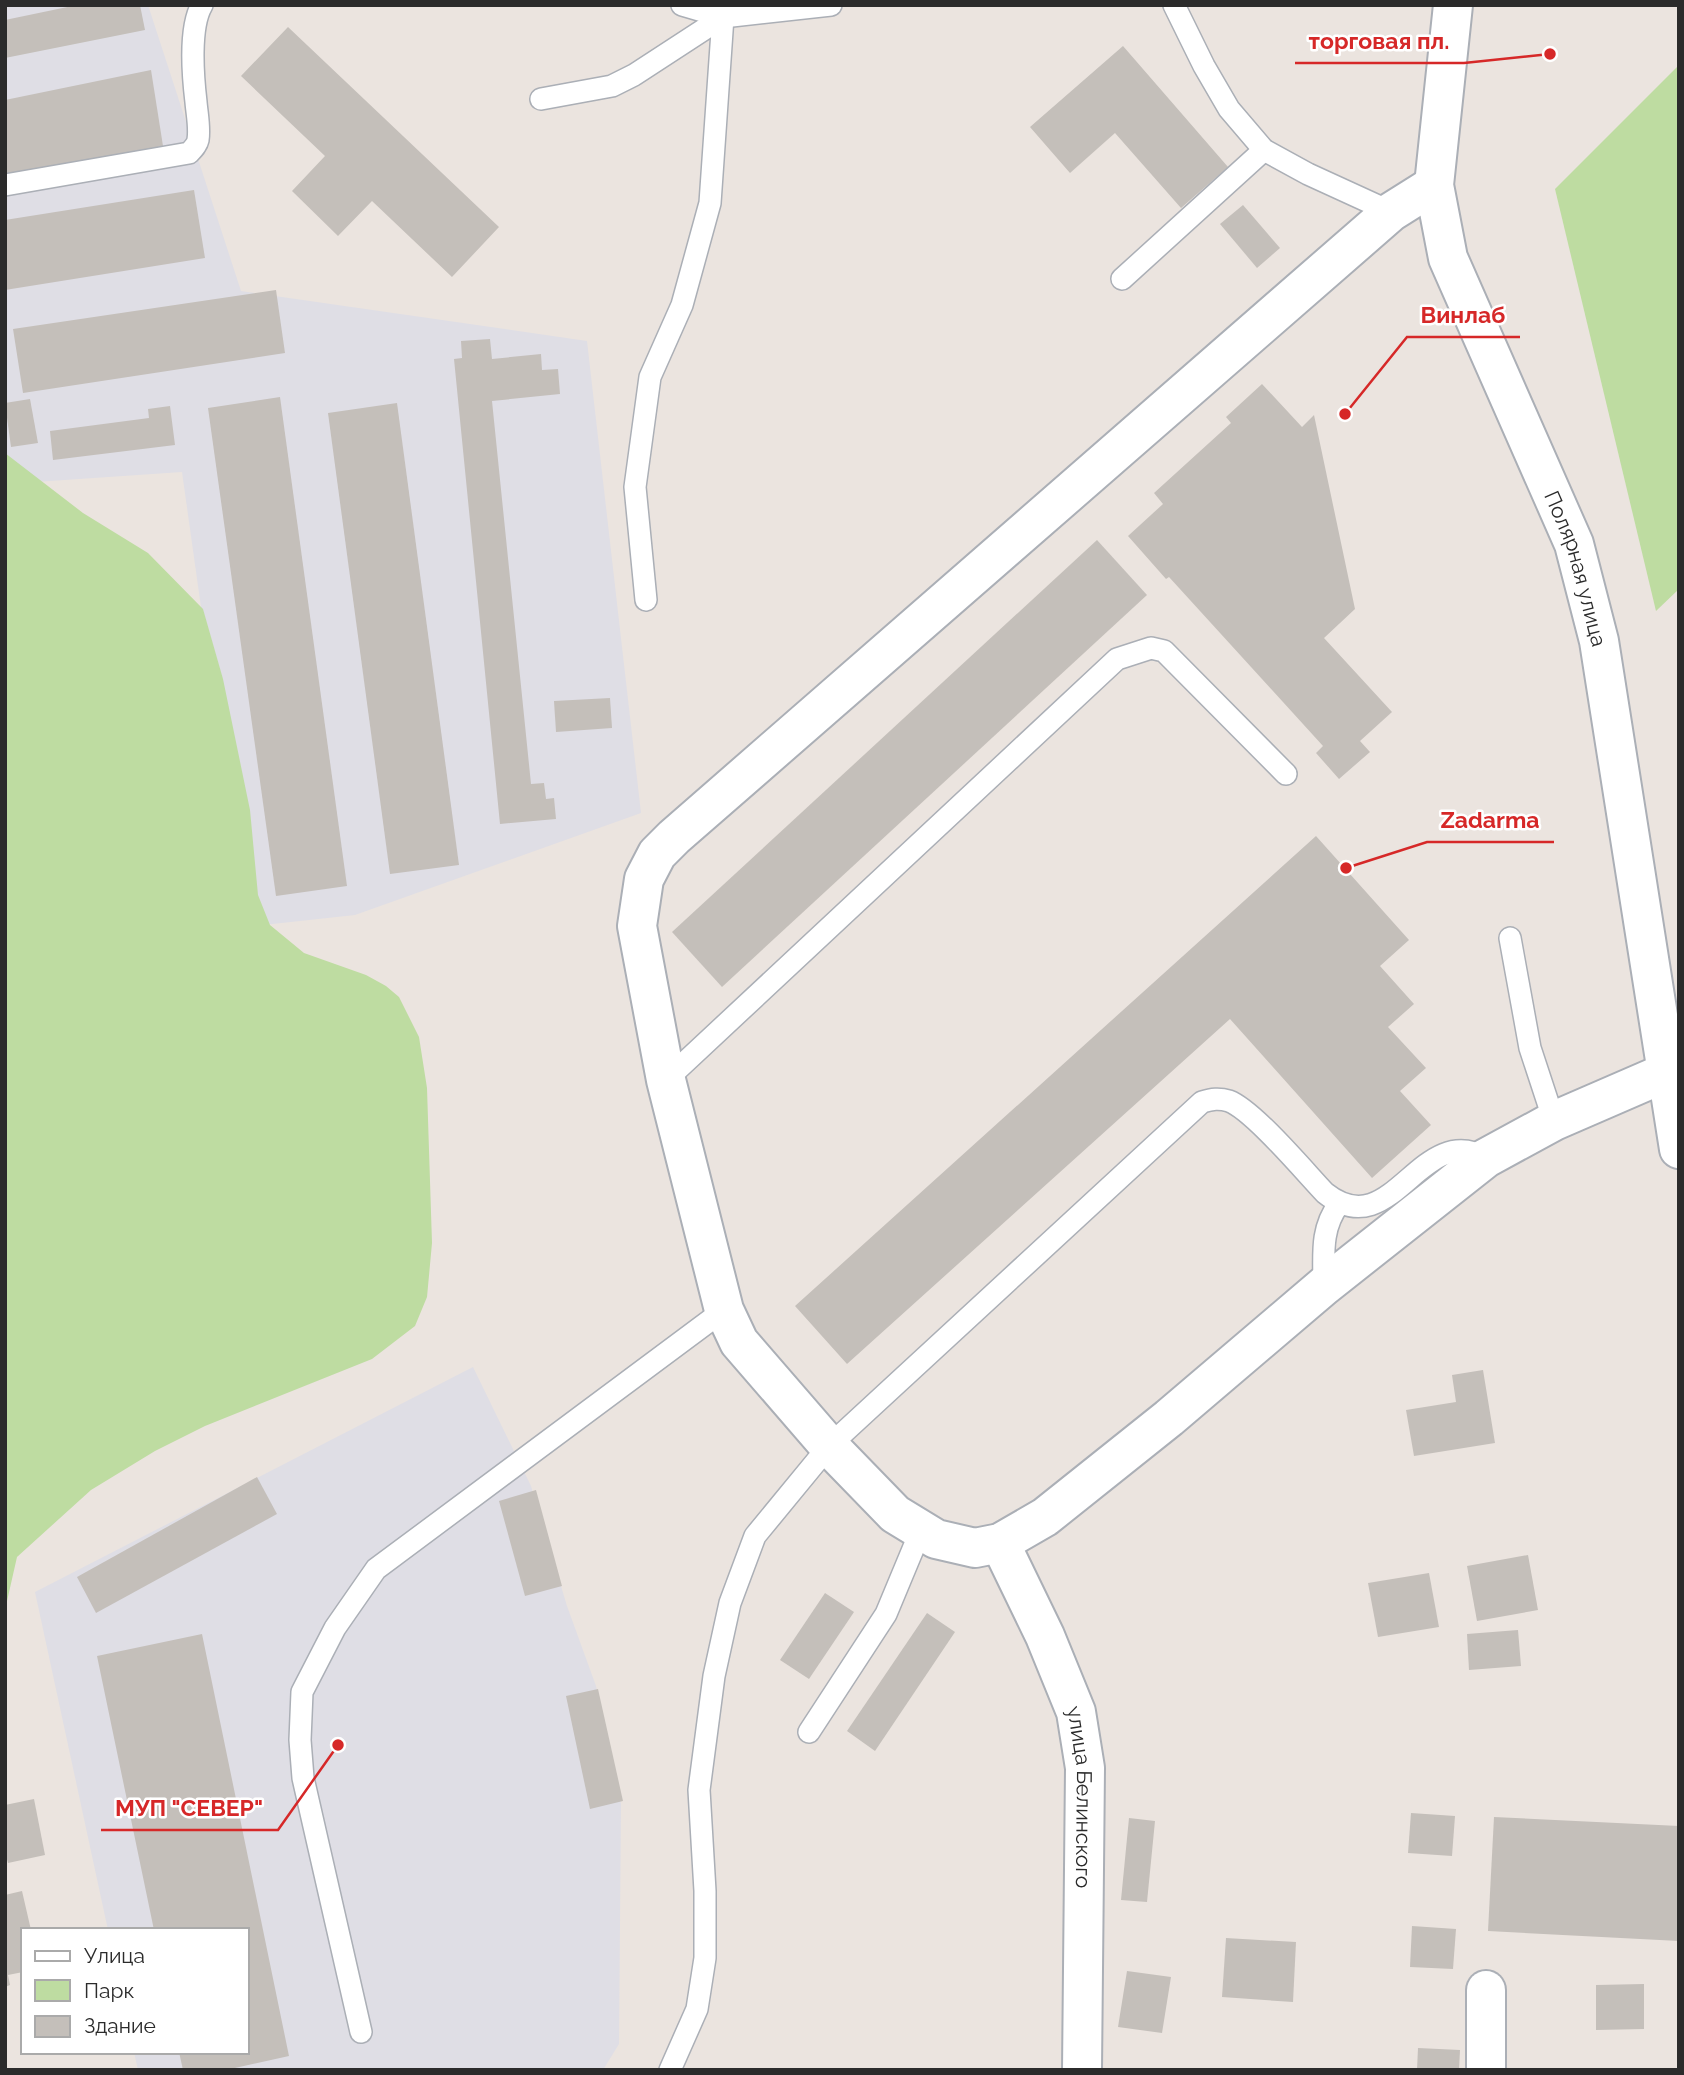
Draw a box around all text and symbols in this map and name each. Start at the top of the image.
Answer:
callout: торговая пл. [1295,19,1464,63]
text: торговая пл. [1309,27,1449,54]
callout: Винлаб [1407,293,1520,337]
text: Винлаб [1421,301,1505,328]
street label: Полярная улица [1540,487,1612,649]
callout: Zadarma [1427,798,1554,842]
text: Zadarma [1440,806,1540,833]
street label: улица Белинского [1062,1702,1098,1888]
callout: МУП "СЕВЕР" [101,1786,278,1830]
text: МУП "СЕВЕР" [115,1794,263,1821]
legend [21,1928,248,2054]
text: Улица [84,1943,145,1968]
text: Парк [84,1978,134,2003]
text: Здание [84,2013,156,2038]

